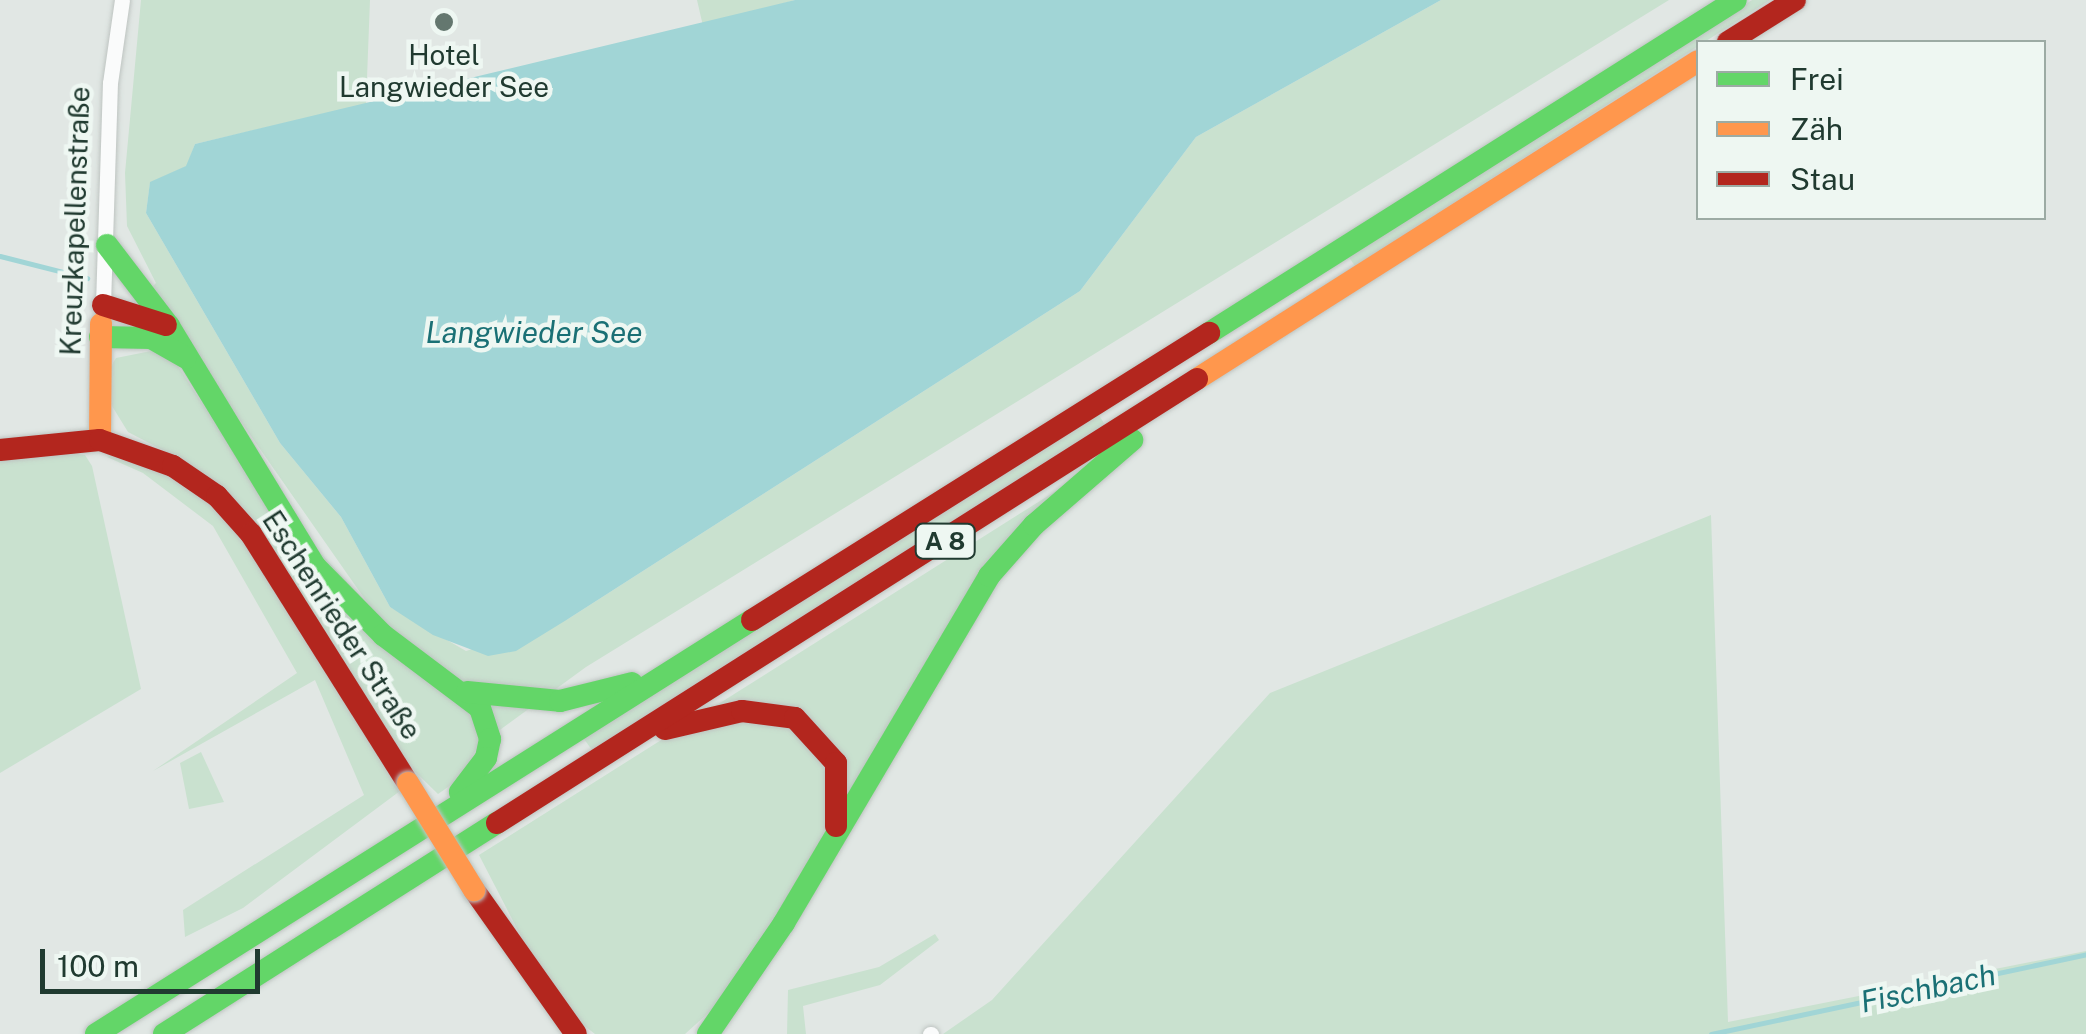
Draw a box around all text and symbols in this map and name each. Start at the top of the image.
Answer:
marker: Hotel Langwieder See [433,11,455,33]
place label: Hotel Langwieder See [339,38,549,104]
legend [1696,40,2046,220]
text: Frei [1790,61,1844,97]
street label: Kreuzkapellenstraße [54,86,96,356]
text: Zäh [1790,111,1843,147]
text: Stau [1790,161,1855,197]
water label: Langwieder See [425,314,643,350]
street label: Eschenrieder Straße [255,504,429,746]
road number: A 8 [912,521,978,561]
scale bar [45,929,265,991]
text: 100 m [57,948,139,984]
water label: Fischbach [1857,956,1999,1020]

